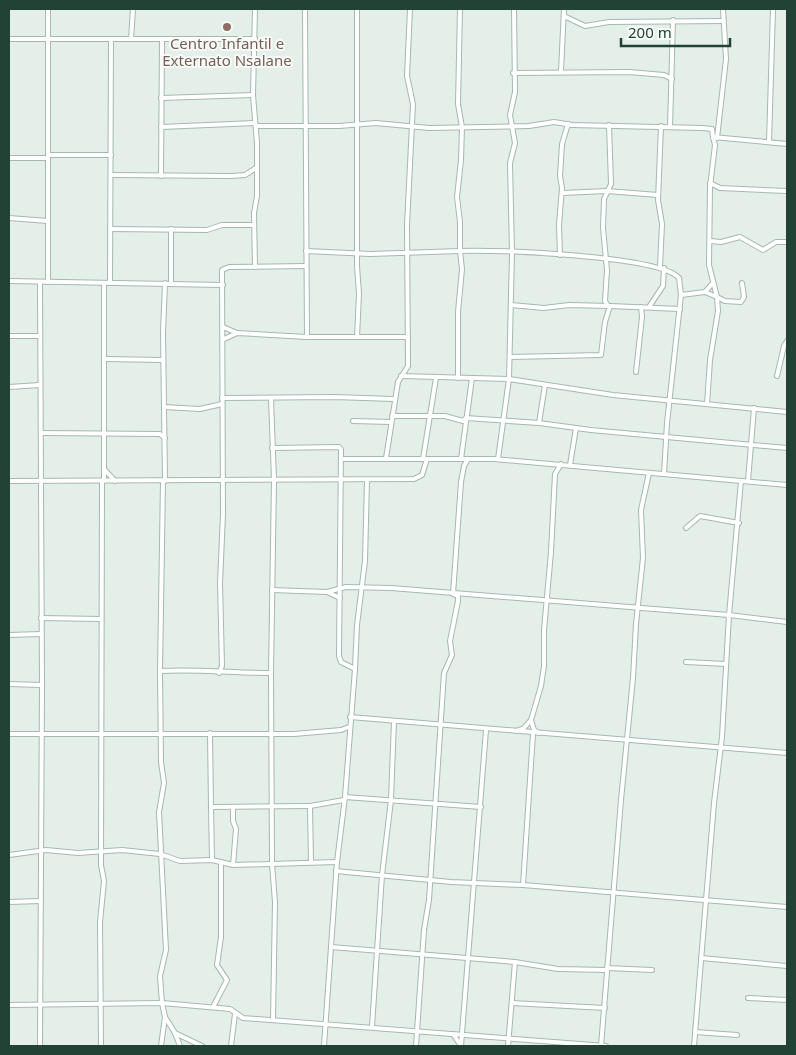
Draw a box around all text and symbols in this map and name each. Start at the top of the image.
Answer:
scale bar [621,15,730,47]
marker: Centro Infantil e Externato Nsalane [221,21,233,33]
text: 200 m [628,22,672,42]
place label: Centro Infantil e Externato Nsalane [162,33,292,70]

